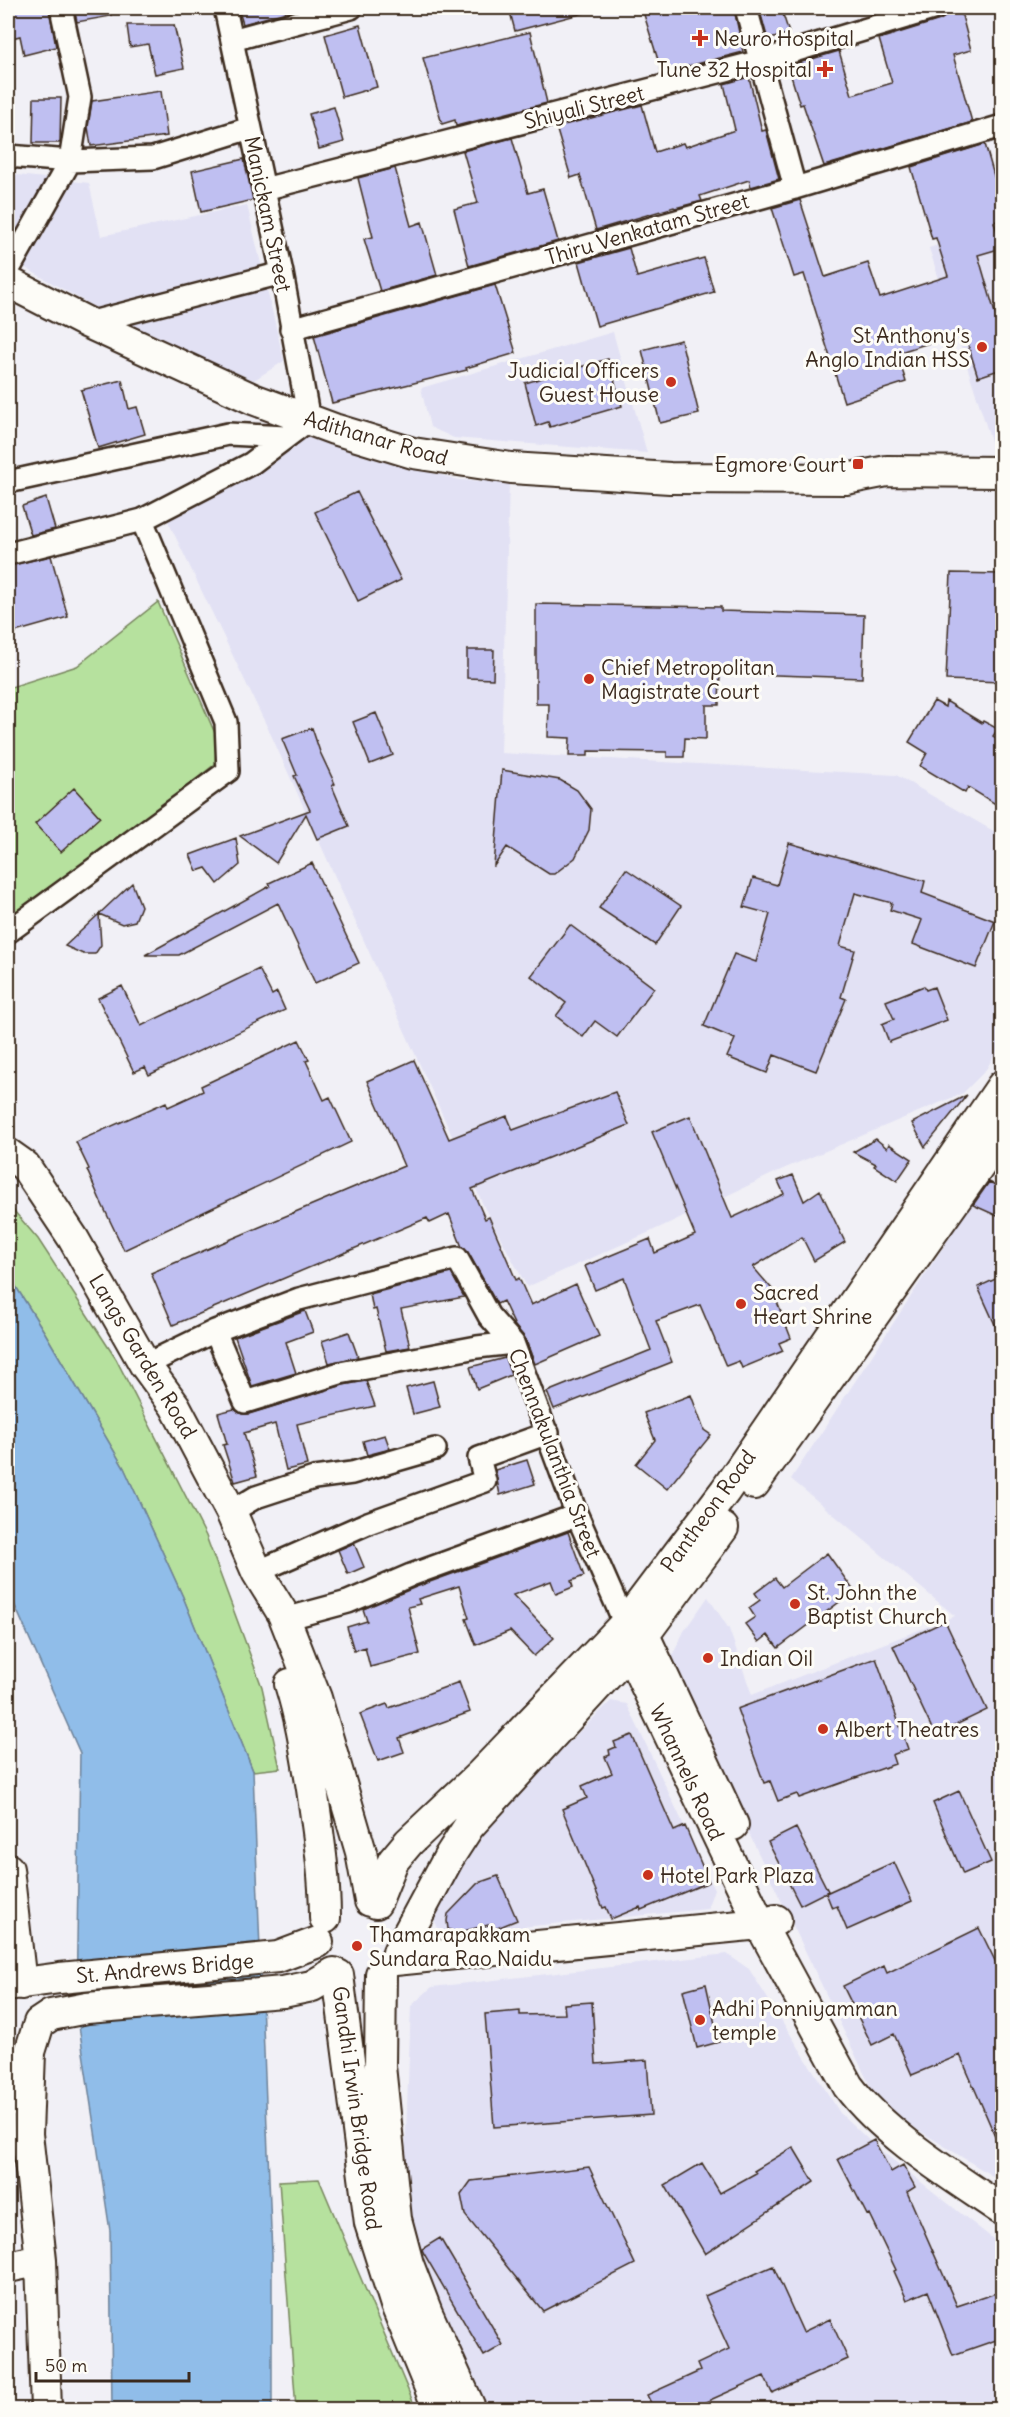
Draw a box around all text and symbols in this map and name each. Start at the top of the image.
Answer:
place label: Neuro Hospital [714,25,854,52]
marker: Neuro Hospital [691,29,709,47]
place label: Tune 32 Hospital [656,56,812,83]
marker: Tune 32 Hospital [816,60,834,78]
street label: Shiyali Street [521,79,647,135]
street label: Manickam Street [238,134,298,294]
street label: Thiru Venkatam Street [542,187,752,271]
place label: St Anthony's Anglo Indian HSS [805,322,970,373]
marker: St Anthony's Anglo Indian HSS [975,340,989,354]
place label: Judicial Officers Guest House [508,357,659,408]
marker: Judicial Officers Guest House [664,375,678,389]
street label: Adithanar Road [301,405,451,471]
place label: Egmore Court [714,451,846,478]
marker: Egmore Court [851,457,865,471]
place label: Chief Metropolitan Magistrate Court [601,654,775,705]
marker: Chief Metropolitan Magistrate Court [582,672,596,686]
street label: Langs Garden Road [83,1269,203,1443]
place label: Sacred Heart Shrine [753,1279,872,1330]
marker: Sacred Heart Shrine [734,1297,748,1311]
street label: Chennakulanthia Street [503,1344,607,1562]
street label: Pantheon Road [655,1444,761,1578]
place label: St. John the Baptist Church [807,1579,947,1630]
marker: St. John the Baptist Church [788,1597,802,1611]
place label: Indian Oil [720,1645,813,1672]
marker: Indian Oil [701,1651,715,1665]
street label: Whannels Road [644,1700,730,1844]
place label: Albert Theatres [835,1716,979,1743]
marker: Albert Theatres [816,1722,830,1736]
place label: Hotel Park Plaza [660,1862,814,1889]
marker: Hotel Park Plaza [641,1868,655,1882]
place label: Thamarapakkam Sundara Rao Naidu [369,1921,552,1972]
marker: Thamarapakkam Sundara Rao Naidu [350,1939,364,1953]
street label: St. Andrews Bridge [75,1947,255,1989]
street label: Gandhi Irwin Bridge Road [327,1984,387,2232]
place label: Adhi Ponniyamman temple [712,1995,898,2046]
marker: Adhi Ponniyamman temple [693,2013,707,2027]
scale bar [36,2345,189,2383]
text: 50 m [45,2354,87,2377]

